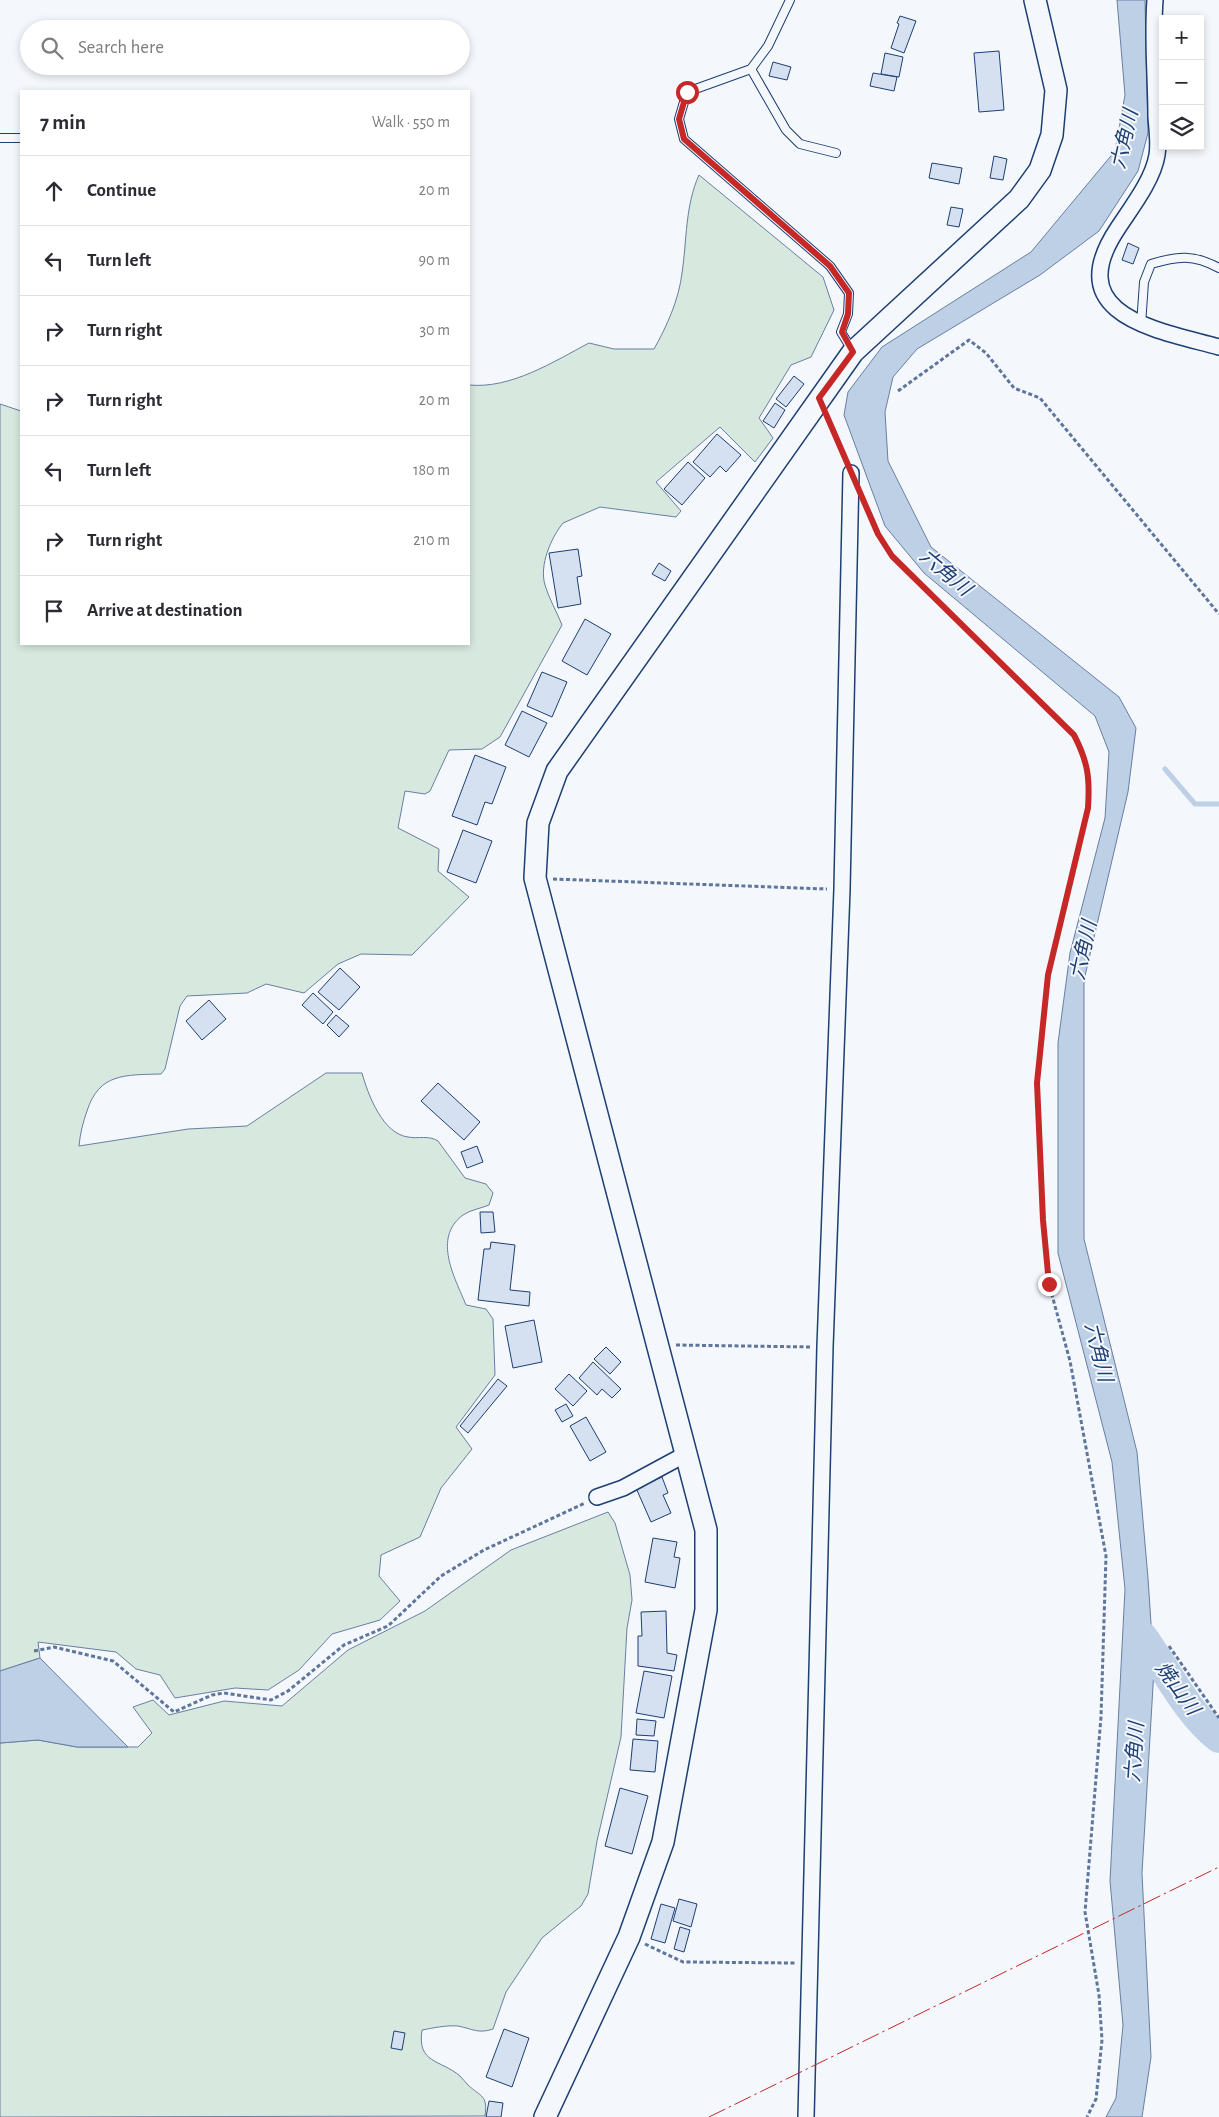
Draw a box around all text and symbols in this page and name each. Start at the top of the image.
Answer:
map controls [1159,15,1204,150]
button: + [1159,15,1204,60]
search box [20,20,470,75]
icon: search [38,34,66,62]
text: Search here [78,38,164,57]
button: − [1159,60,1204,105]
route start [676,81,699,104]
button: layers [1159,105,1204,150]
water label: 六角川 [1108,106,1142,171]
text: 7 min [40,112,86,133]
text: Walk · 550 m [372,114,450,130]
icon: ahead [40,177,68,205]
text: Continue [87,181,156,200]
text: 20 m [419,182,450,198]
icon: left [40,247,68,275]
text: Turn left [87,251,151,270]
text: 90 m [419,252,450,268]
icon: right [40,317,68,345]
text: Turn right [87,321,162,340]
text: 30 m [420,322,450,338]
icon: right [40,387,68,415]
text: Turn right [87,391,162,410]
text: 20 m [419,392,450,408]
icon: left [40,457,68,485]
text: Turn left [87,461,151,480]
text: 180 m [413,462,450,478]
icon: right [40,527,68,555]
text: Turn right [87,531,162,550]
text: 210 m [413,532,450,548]
water label: 六角川 [916,545,977,601]
icon: arrive [40,597,68,625]
text: Arrive at destination [87,601,243,620]
water label: 六角川 [1067,917,1100,982]
route end [1038,1273,1061,1296]
water label: 六角川 [1081,1320,1116,1386]
water label: 焼山川 [1151,1658,1205,1720]
water label: 六角川 [1122,1719,1147,1783]

